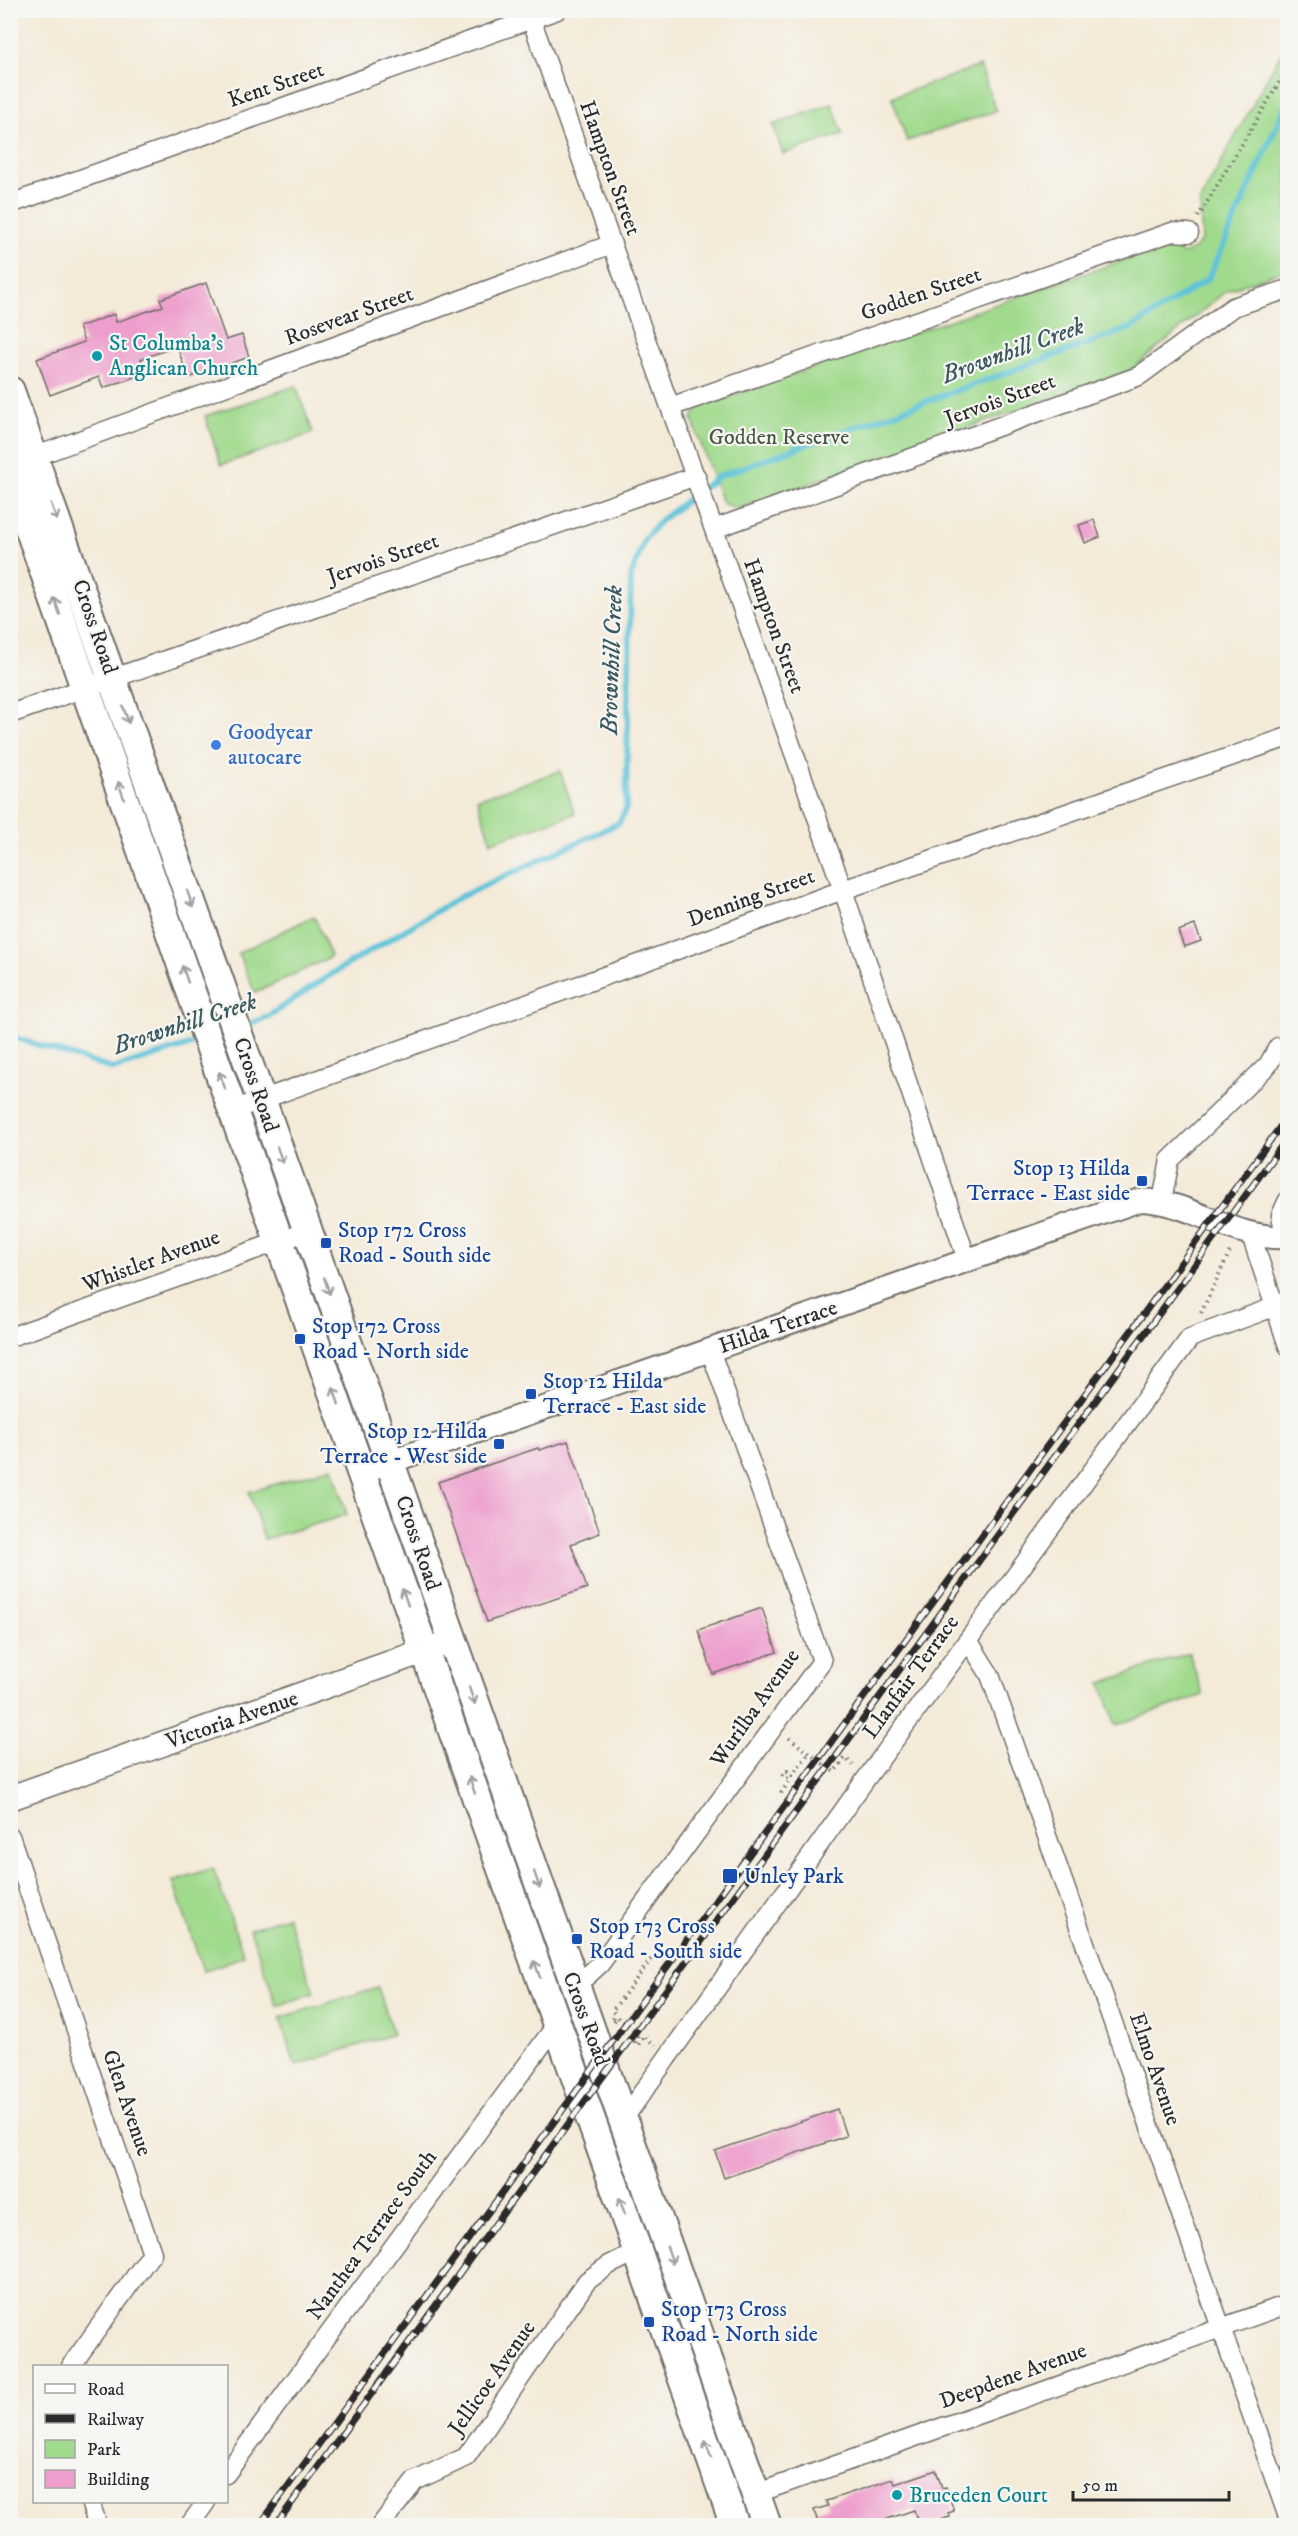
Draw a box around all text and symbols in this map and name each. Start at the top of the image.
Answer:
street label: Kent Street [225,56,327,114]
street label: Hampton Street [573,97,647,239]
street label: Godden Street [857,261,985,327]
street label: Rosevear Street [281,280,417,352]
water label: Brownhill Creek [937,311,1088,391]
place label: St Columba's Anglican Church [109,330,259,382]
marker: St Columba's Anglican Church [90,349,104,363]
street label: Jervois Street [939,367,1059,433]
park label: Godden Reserve [709,424,849,451]
one-way arrow [50,502,61,521]
street label: Jervois Street [322,527,442,591]
street label: Hampton Street [737,555,811,697]
street label: Cross Road [66,576,124,678]
water label: Brownhill Creek [594,585,630,736]
one-way arrow [51,597,62,616]
one-way arrow [121,705,132,724]
place label: Goodyear autocare [228,719,314,771]
marker: Goodyear autocare [209,738,223,752]
one-way arrow [115,781,126,800]
street label: Denning Street [684,863,818,933]
one-way arrow [186,890,197,908]
one-way arrow [179,965,190,984]
water label: Brownhill Creek [108,987,261,1062]
street label: Cross Road [227,1034,285,1136]
one-way arrow [216,1071,227,1090]
one-way arrow [276,1145,287,1164]
place label: Stop 13 Hilda Terrace - East side [967,1155,1131,1207]
marker: Stop 13 Hilda Terrace - East side [1135,1174,1149,1188]
place label: Stop 172 Cross Road - South side [338,1217,491,1269]
street label: Whistler Avenue [78,1224,223,1299]
marker: Stop 172 Cross Road - South side [319,1236,333,1250]
one-way arrow [323,1276,334,1295]
street label: Hilda Terrace [715,1294,841,1360]
place label: Stop 172 Cross Road - North side [312,1313,469,1365]
marker: Stop 172 Cross Road - North side [293,1332,307,1346]
place label: Stop 12 Hilda Terrace - East side [543,1368,706,1420]
one-way arrow [329,1387,340,1406]
marker: Stop 12 Hilda Terrace - East side [524,1387,538,1401]
place label: Stop 12 Hilda Terrace - West side [320,1418,488,1470]
marker: Stop 12 Hilda Terrace - West side [492,1437,506,1451]
street label: Cross Road [389,1492,447,1594]
one-way arrow [399,1588,410,1606]
street label: Llanfair Terrace [857,1610,965,1744]
street label: Wurilba Avenue [704,1644,806,1773]
street label: Victoria Avenue [161,1685,302,1756]
one-way arrow [467,1686,478,1705]
one-way arrow [466,1776,477,1795]
place label: Unley Park [744,1863,844,1890]
marker: Unley Park [721,1867,739,1885]
one-way arrow [532,1870,543,1889]
place label: Stop 173 Cross Road - South side [589,1913,742,1965]
marker: Stop 173 Cross Road - South side [570,1932,584,1946]
one-way arrow [531,1960,542,1979]
street label: Cross Road [556,1968,616,2070]
street label: Elmo Avenue [1123,2009,1187,2129]
street label: Glen Avenue [96,2046,158,2160]
street label: Nanthea Terrace South [301,2144,443,2325]
one-way arrow [615,2197,626,2216]
one-way arrow [665,2245,676,2264]
place label: Stop 173 Cross Road - North side [661,2296,818,2348]
street label: Jellicoe Avenue [441,2315,541,2442]
marker: Stop 173 Cross Road - North side [642,2315,656,2329]
street label: Deepdene Avenue [936,2337,1090,2415]
legend [33,2365,228,2503]
text: Road [87,2379,124,2401]
text: Railway [87,2409,145,2431]
text: Park [87,2439,121,2461]
one-way arrow [702,2440,713,2459]
scale bar [1073,2464,1229,2502]
text: Building [87,2469,149,2491]
text: 50 m [1082,2475,1118,2497]
place label: Bruceden Court [909,2482,1048,2509]
marker: Bruceden Court [890,2488,904,2502]

